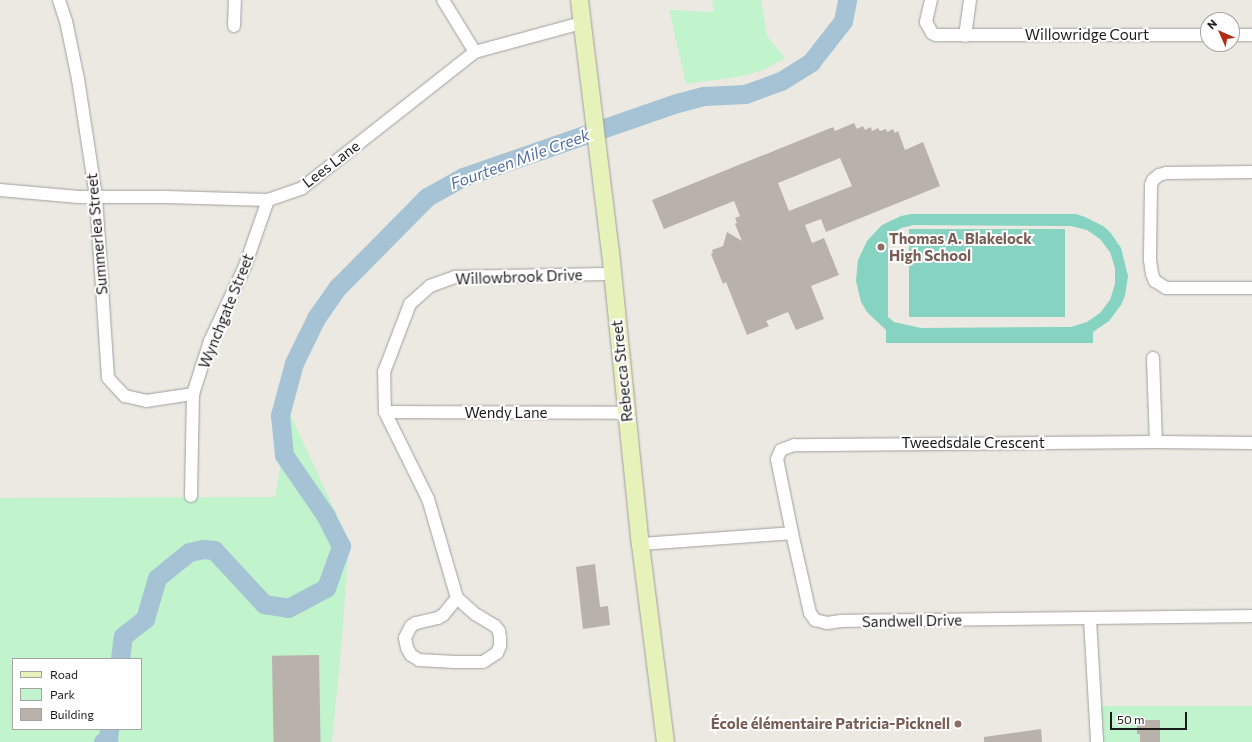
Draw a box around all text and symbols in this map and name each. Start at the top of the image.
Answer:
north arrow [1200,12,1240,52]
text: N [1204,16,1219,31]
street label: Willowridge Court [1025,26,1149,44]
water label: Fourteen Mile Creek [448,125,592,193]
street label: Lees Lane [299,137,363,191]
street label: Summerlea Street [83,172,111,296]
place label: Thomas A. Blakelock High School [889,229,1032,264]
marker: Thomas A. Blakelock High School [876,242,886,252]
street label: Wynchgate Street [195,251,257,371]
street label: Willowbrook Drive [455,266,583,288]
street label: Rebecca Street [608,319,636,423]
street label: Wendy Lane [465,404,547,422]
street label: Tweedsdale Crescent [901,434,1045,452]
street label: Sandwell Drive [862,611,962,631]
legend [12,658,142,730]
text: Road [50,667,78,681]
text: Park [50,687,75,701]
scale bar [1112,704,1189,730]
text: Building [50,707,94,721]
text: 50 m [1117,712,1145,726]
place label: École élémentaire Patricia-Picknell [711,715,950,733]
marker: École élémentaire Patricia-Picknell [953,719,963,729]

